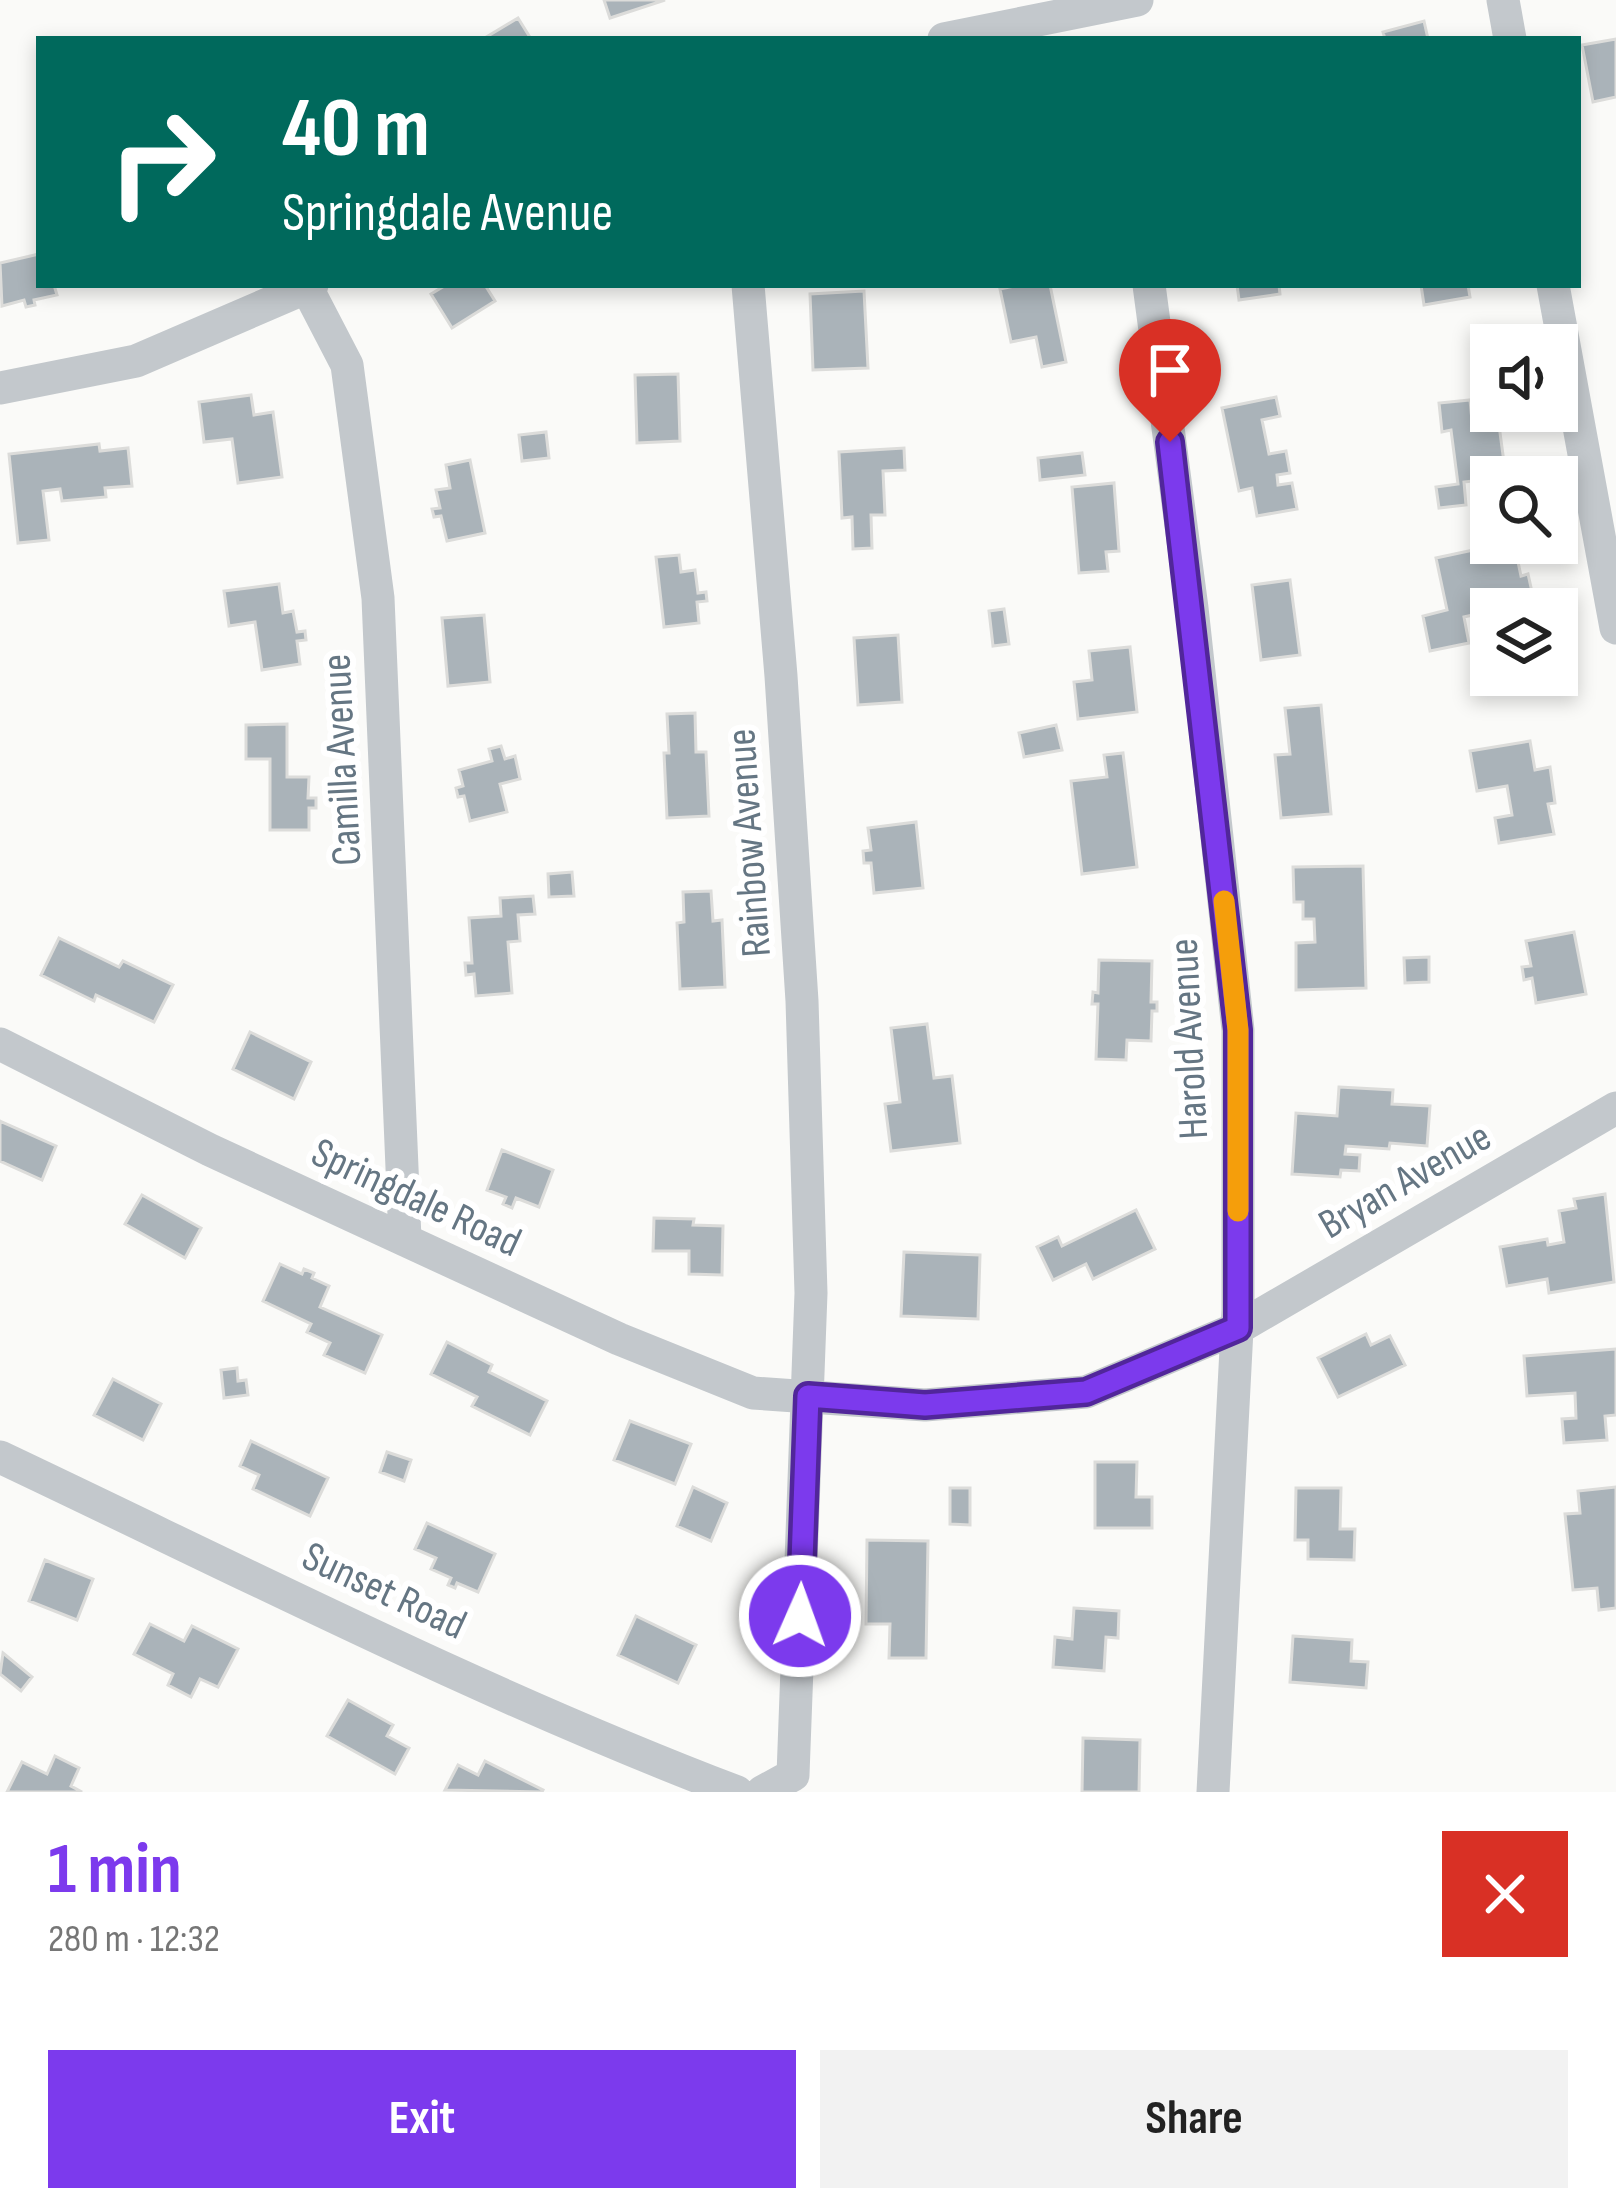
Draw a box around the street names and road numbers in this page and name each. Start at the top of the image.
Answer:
street label: Camilla Avenue [311,653,374,867]
street label: Rainbow Avenue [716,727,783,959]
street label: Harold Avenue [1159,937,1220,1141]
street label: Bryan Avenue [1310,1112,1500,1251]
street label: Springdale Road [303,1128,529,1269]
street label: Sunset Road [294,1531,474,1651]

